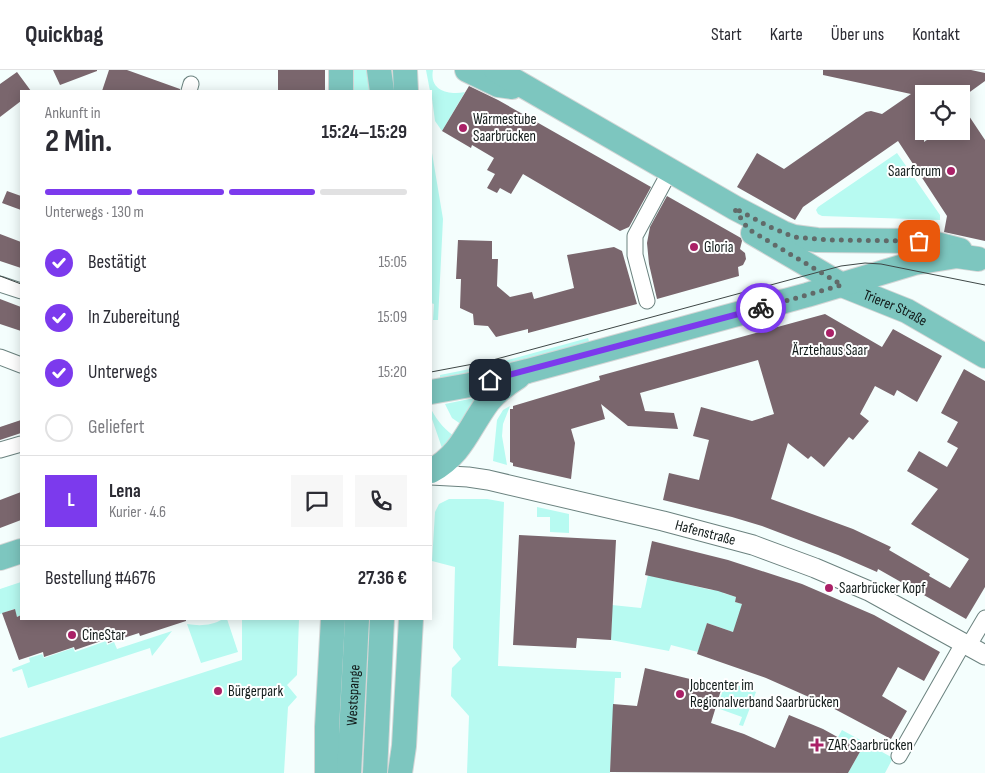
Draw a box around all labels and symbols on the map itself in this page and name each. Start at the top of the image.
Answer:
place label: Wärmestube Saarbrücken [473,110,537,146]
marker: Wärmestube Saarbrücken [457,122,469,134]
place label: Saarforum [888,162,941,181]
marker: Saarforum [945,165,957,177]
pin [898,220,940,262]
place label: Gloria [704,238,734,257]
marker: Gloria [688,241,700,253]
courier [736,283,786,333]
street label: Trierer Straße [860,286,931,331]
marker: Ärztehaus Saar [824,327,836,339]
place label: Ärztehaus Saar [791,341,868,360]
pin [469,359,511,401]
street label: Hafenstraße [673,516,738,550]
place label: Saarbrücker Kopf [839,579,926,598]
marker: Saarbrücker Kopf [823,582,835,594]
place label: CineStar [82,626,126,645]
marker: CineStar [66,629,78,641]
street label: Westspange [342,664,365,726]
place label: Jobcenter im Regionalverband Saarbrücken [689,676,839,712]
place label: Bürgerpark [228,682,283,701]
marker: Bürgerpark [212,685,224,697]
marker: Jobcenter im Regionalverband Saarbrücken [674,688,686,700]
place label: ZAR Saarbrücken [828,736,913,755]
marker: ZAR Saarbrücken [810,738,824,752]

